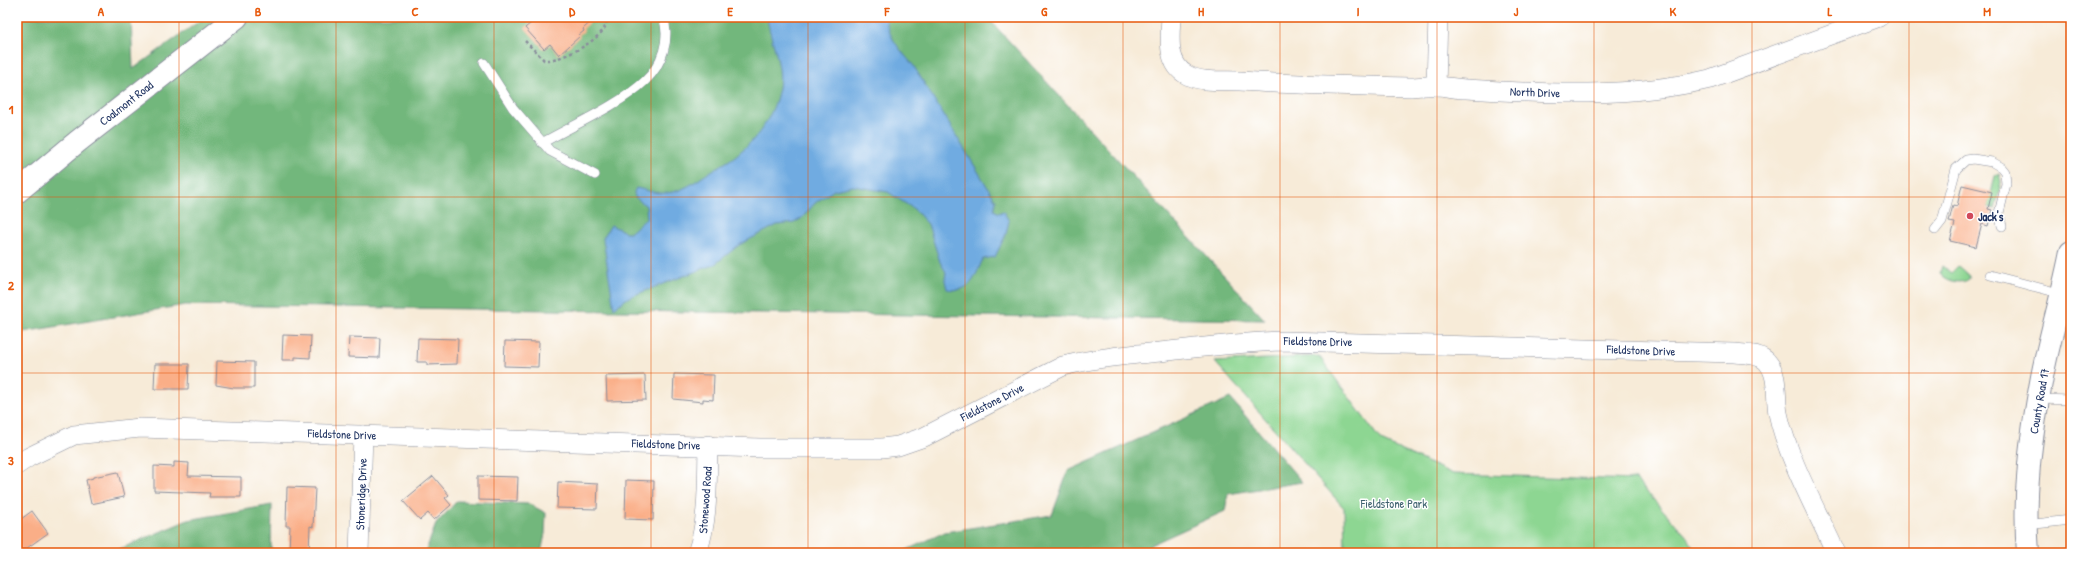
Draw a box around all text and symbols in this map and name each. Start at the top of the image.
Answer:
text: A [98,2,105,20]
text: B [255,2,262,20]
text: C [411,2,419,20]
text: D [569,2,576,20]
text: E [727,2,733,20]
text: F [884,2,891,20]
text: G [1041,2,1048,20]
text: H [1198,2,1204,20]
text: I [1356,2,1360,20]
text: J [1514,2,1519,20]
text: K [1670,2,1677,20]
text: L [1828,2,1833,20]
text: M [1983,2,1991,20]
street label: Coalmont Road [95,76,157,129]
street label: North Drive [1510,83,1561,101]
text: 1 [9,100,14,118]
place label: Jack's [1978,208,2004,225]
marker: Jack's [1965,211,1975,221]
text: 2 [8,276,15,294]
street label: Fieldstone Drive [1282,332,1353,350]
street label: Fieldstone Drive [1605,340,1676,360]
street label: County Road 17 [2025,367,2053,435]
street label: Fieldstone Drive [957,379,1027,426]
street label: Fieldstone Drive [306,424,377,444]
street label: Fieldstone Drive [630,434,701,454]
text: 3 [8,451,14,469]
street label: Stoneridge Drive [351,457,371,530]
street label: Stonewood Road [694,466,716,534]
park label: Fieldstone Park [1360,495,1427,512]

